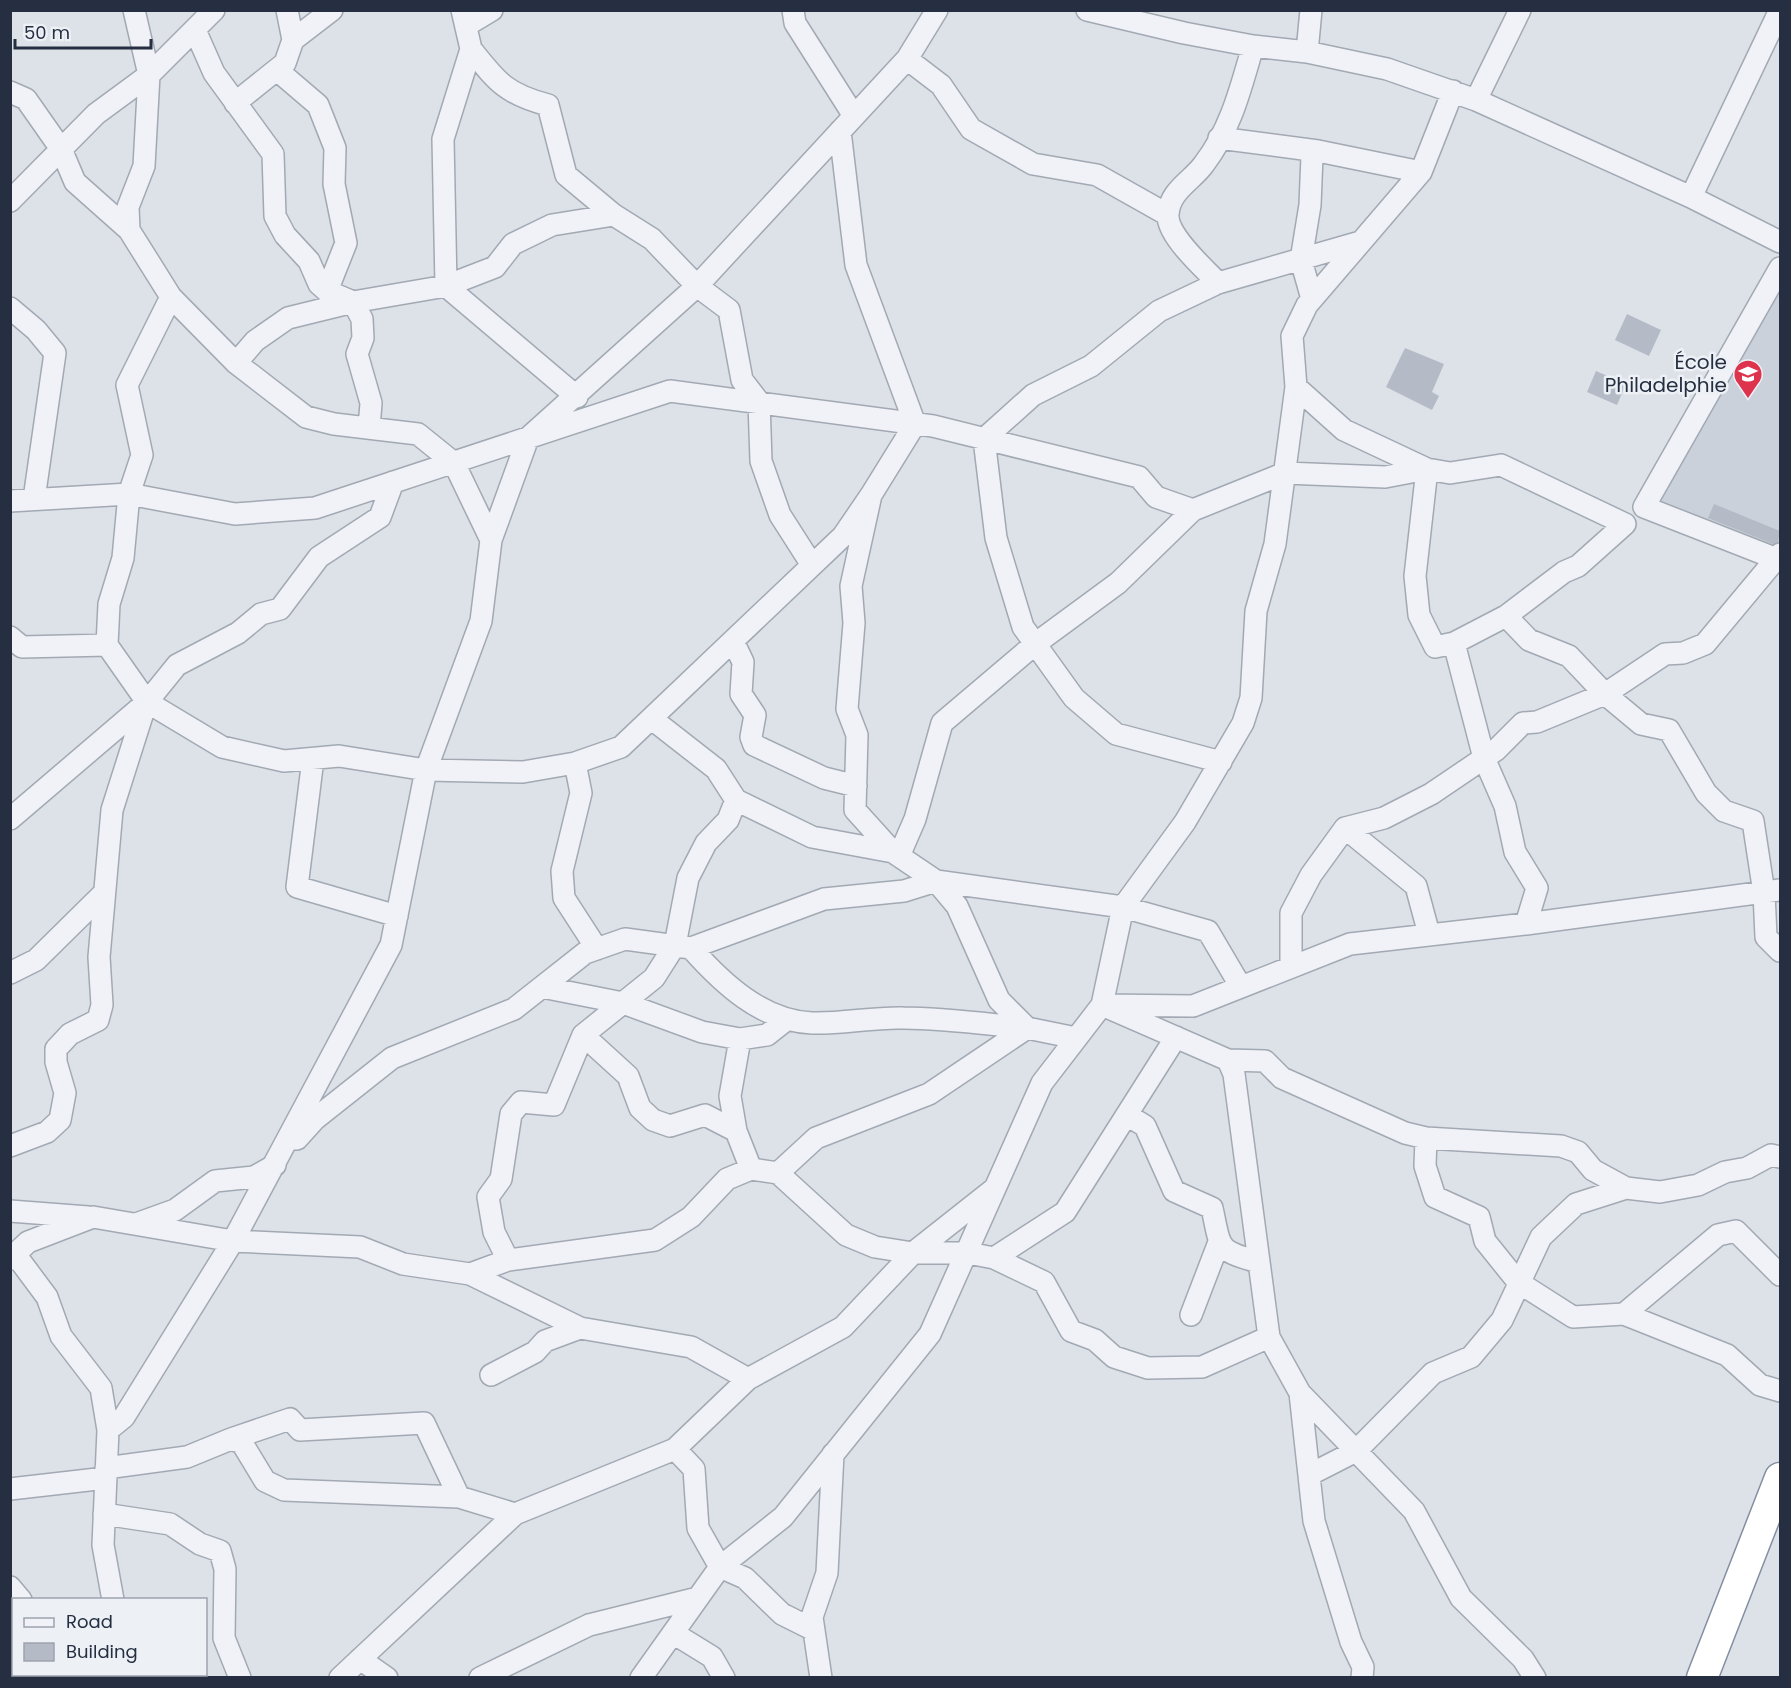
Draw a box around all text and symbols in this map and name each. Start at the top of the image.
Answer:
scale bar [15,12,152,50]
text: 50 m [24,20,70,45]
place label: École Philadelphie [1605,348,1727,399]
school or university icon: École Philadelphie [1732,358,1764,400]
legend [12,1598,207,1676]
text: Road [66,1609,113,1634]
text: Building [66,1639,138,1664]

